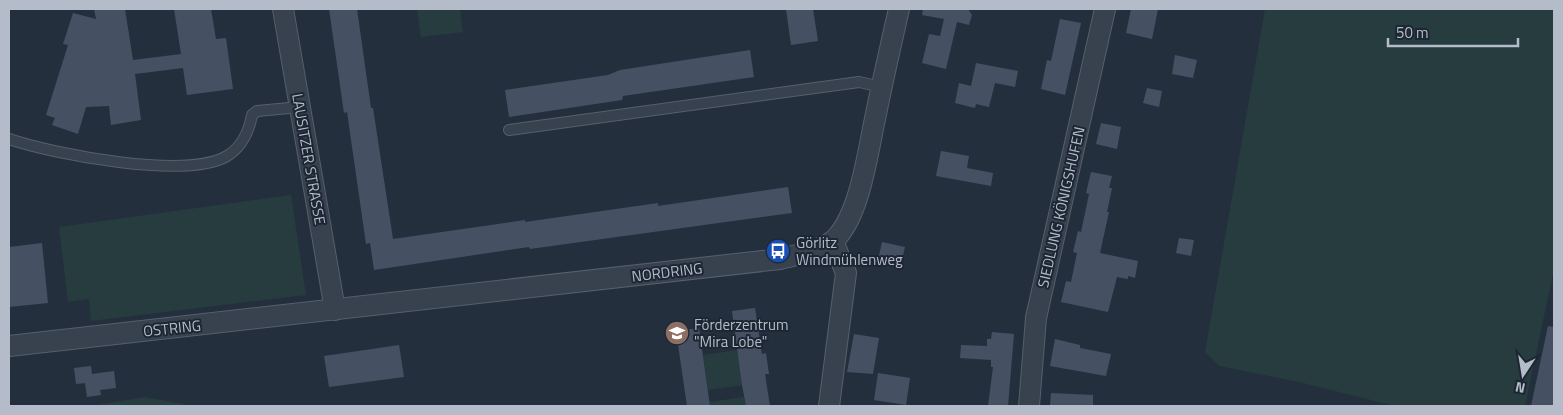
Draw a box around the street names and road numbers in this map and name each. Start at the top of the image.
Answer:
street label: LAUSITZER STRASSE [286,92,332,226]
street label: SIEDLUNG KÖNIGSHUFEN [1031,124,1091,290]
street label: NORDRING [630,256,704,288]
street label: OSTRING [142,314,202,342]

